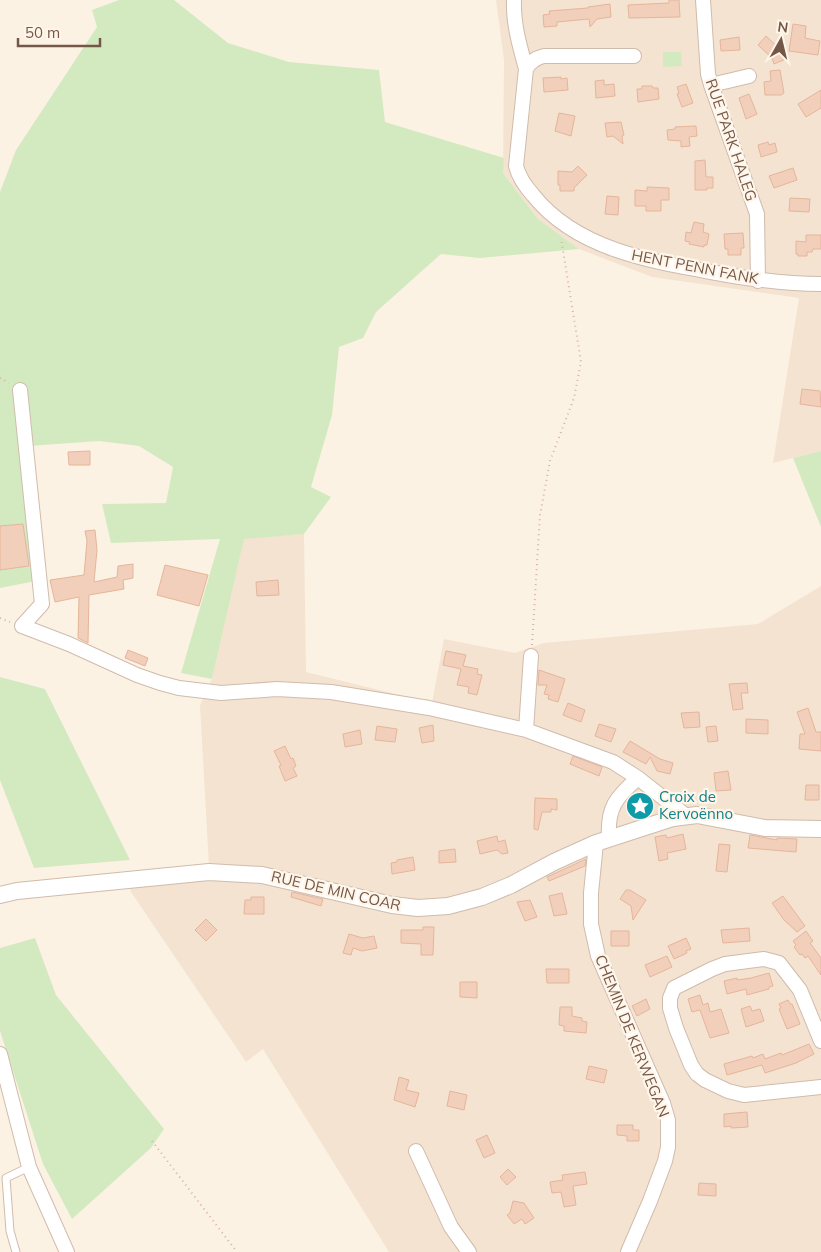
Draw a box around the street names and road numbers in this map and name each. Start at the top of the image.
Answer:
street label: RUE PARK HALEG [702,76,761,203]
street label: HENT PENN FANK [630,245,761,288]
street label: RUE DE MIN COAR [269,866,403,915]
street label: CHEMIN DE KERWEGAN [591,952,674,1120]

